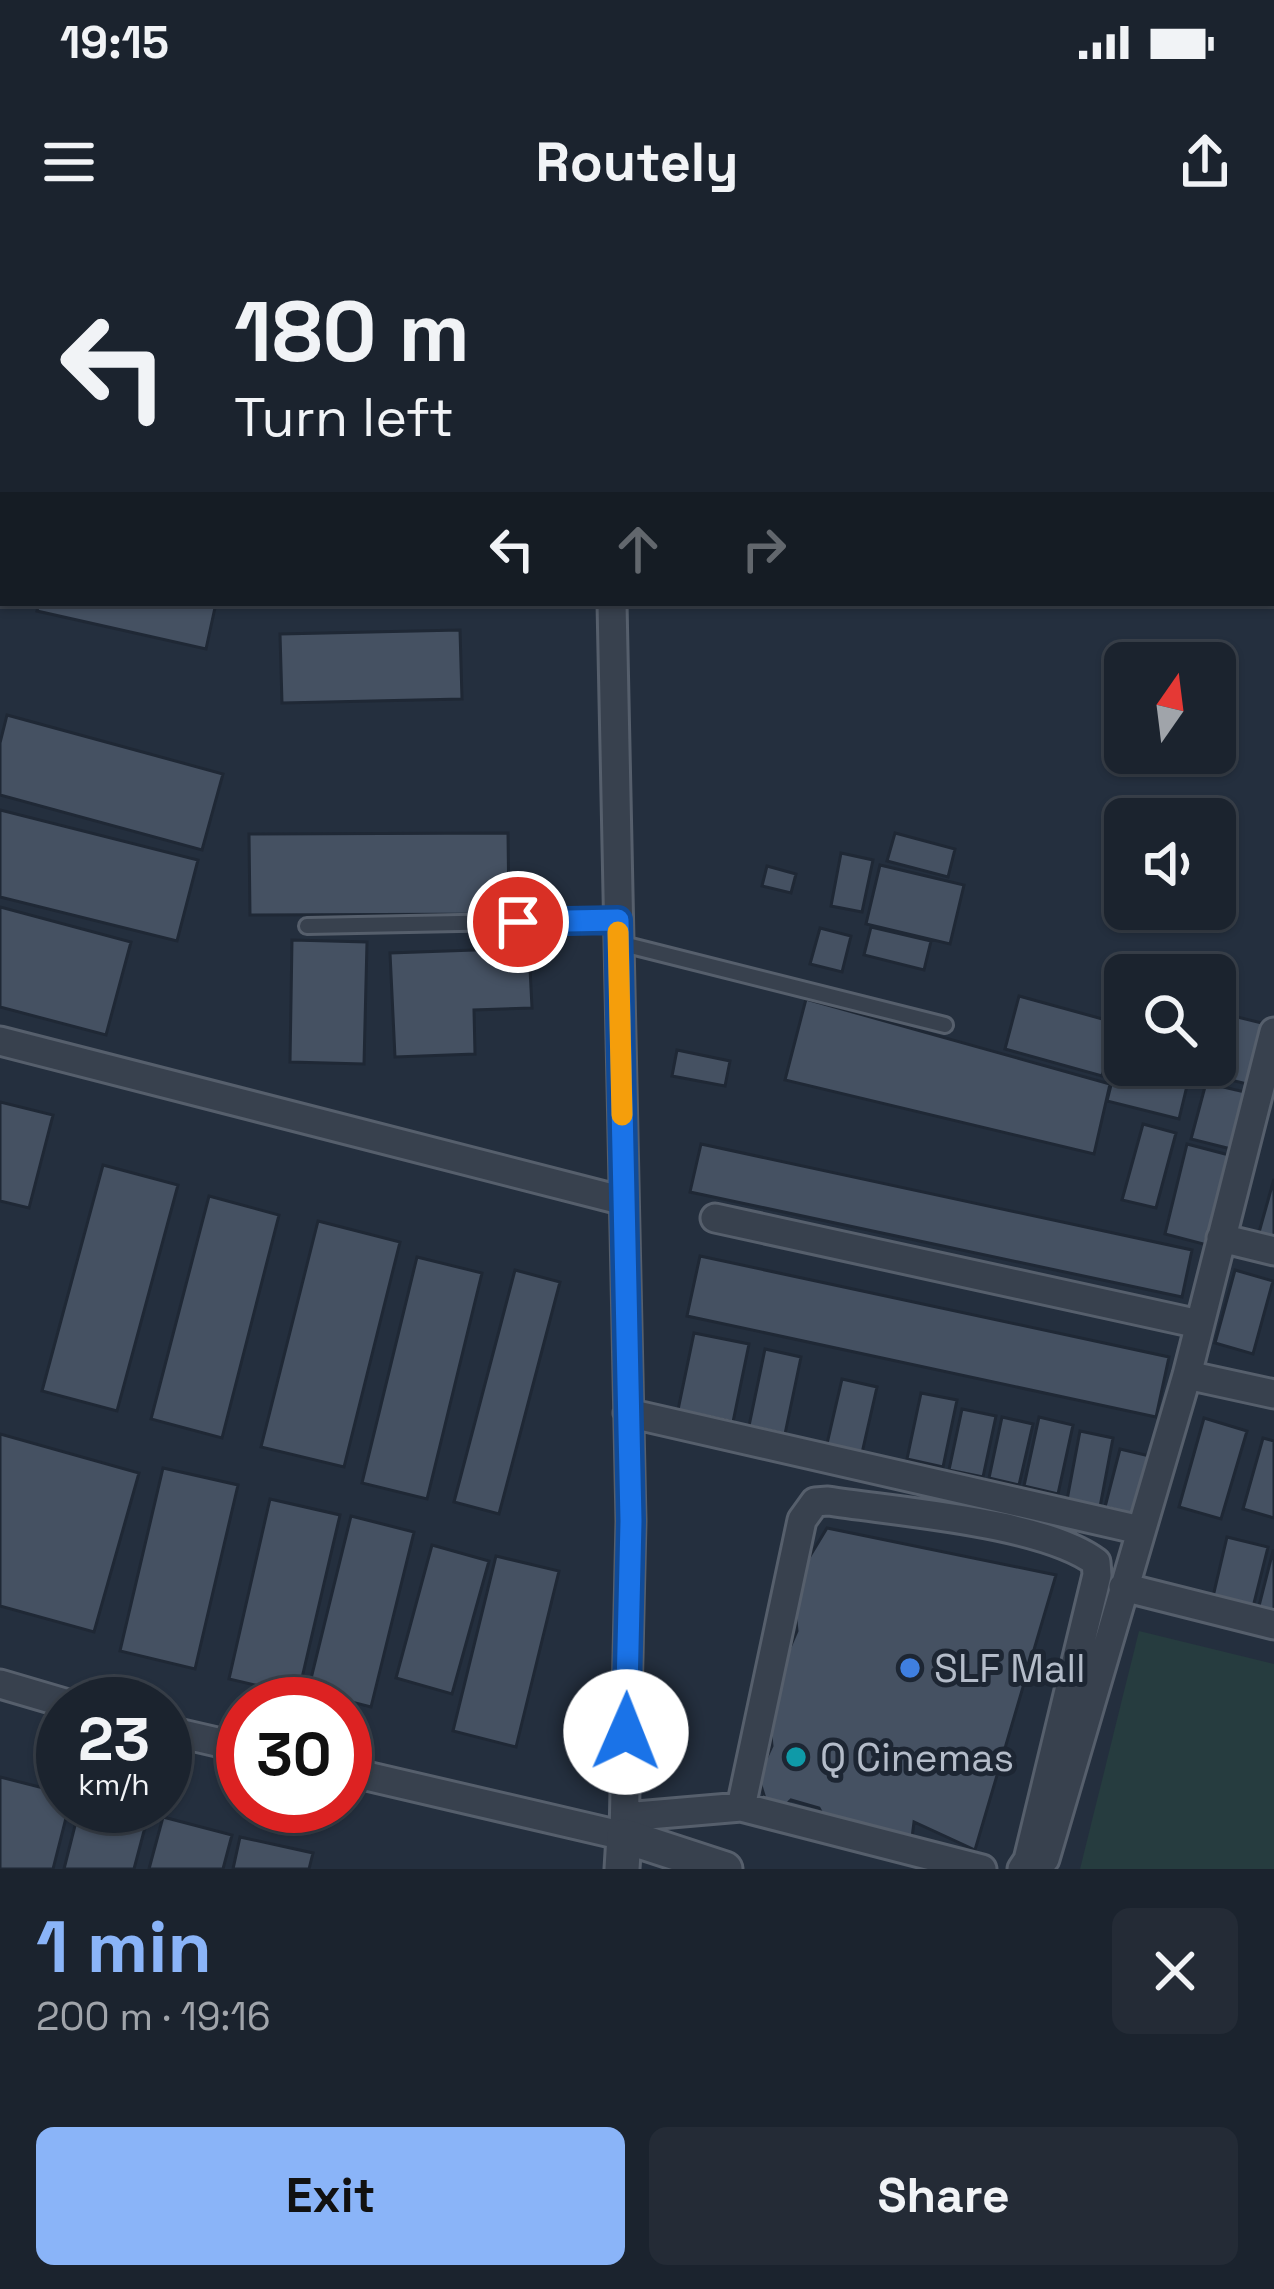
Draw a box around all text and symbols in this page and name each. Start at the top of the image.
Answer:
text: 19:15 [60,14,169,71]
text: Routely [536,128,738,197]
icon: menu [36,129,102,195]
icon: share [1172,129,1238,195]
text: 180 m [234,278,470,386]
icon: left [36,288,192,444]
text: Turn left [234,383,454,452]
icon: left [479,516,545,582]
icon: ahead [605,516,671,582]
icon: right [731,516,797,582]
north arrow [1104,642,1236,774]
map controls [1104,642,1236,1086]
button: sound [1104,798,1236,930]
pin [467,871,569,973]
icon: arrive [485,889,551,955]
button: search [1104,954,1236,1086]
place label: SLF Mall [934,1644,1086,1693]
marker: SLF Mall [897,1655,923,1681]
position arrow [563,1669,689,1795]
speed limit sign: 30 [216,1677,372,1833]
text: 23 [78,1701,150,1778]
place label: Q Cinemas [820,1733,1014,1782]
marker: Q Cinemas [783,1744,809,1770]
text: km/h [78,1765,150,1804]
text: 1 min [36,1901,212,1993]
button: close [1112,1908,1238,2034]
text: 200 m · 19:16 [36,1992,271,2041]
button: Exit [36,2127,625,2265]
button: Share [649,2127,1238,2265]

